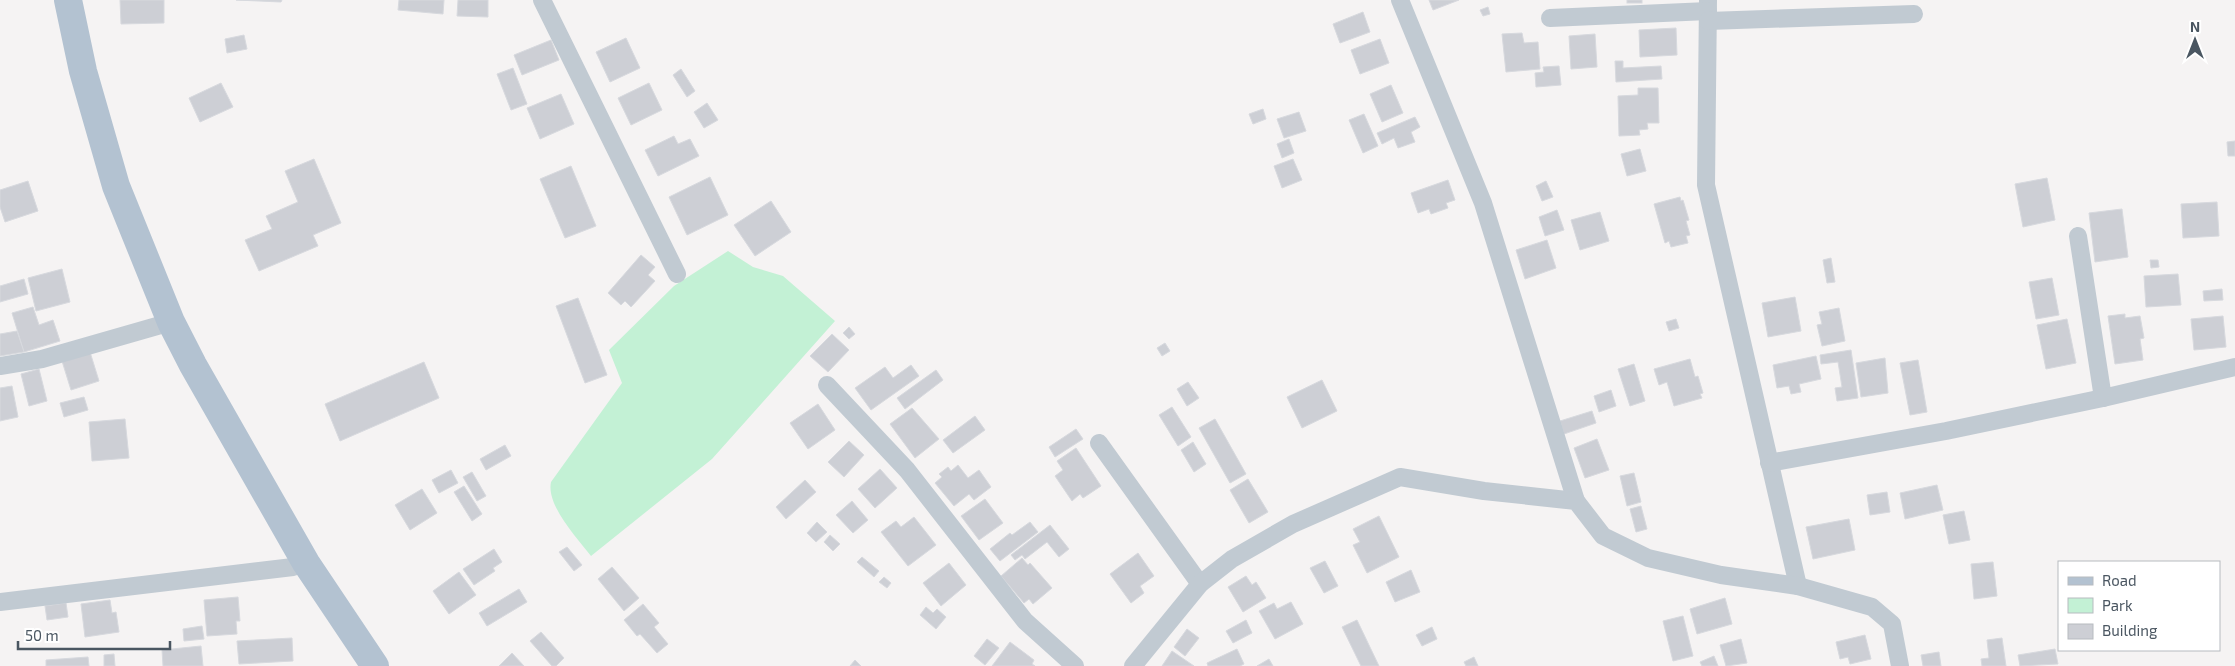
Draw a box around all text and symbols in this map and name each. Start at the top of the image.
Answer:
north arrow [2170,15,2220,65]
text: N [2190,18,2200,35]
legend [2058,561,2220,651]
text: Road [2102,571,2137,589]
text: Park [2102,596,2133,614]
scale bar [18,618,170,650]
text: Building [2102,621,2158,639]
text: 50 m [25,626,59,644]

